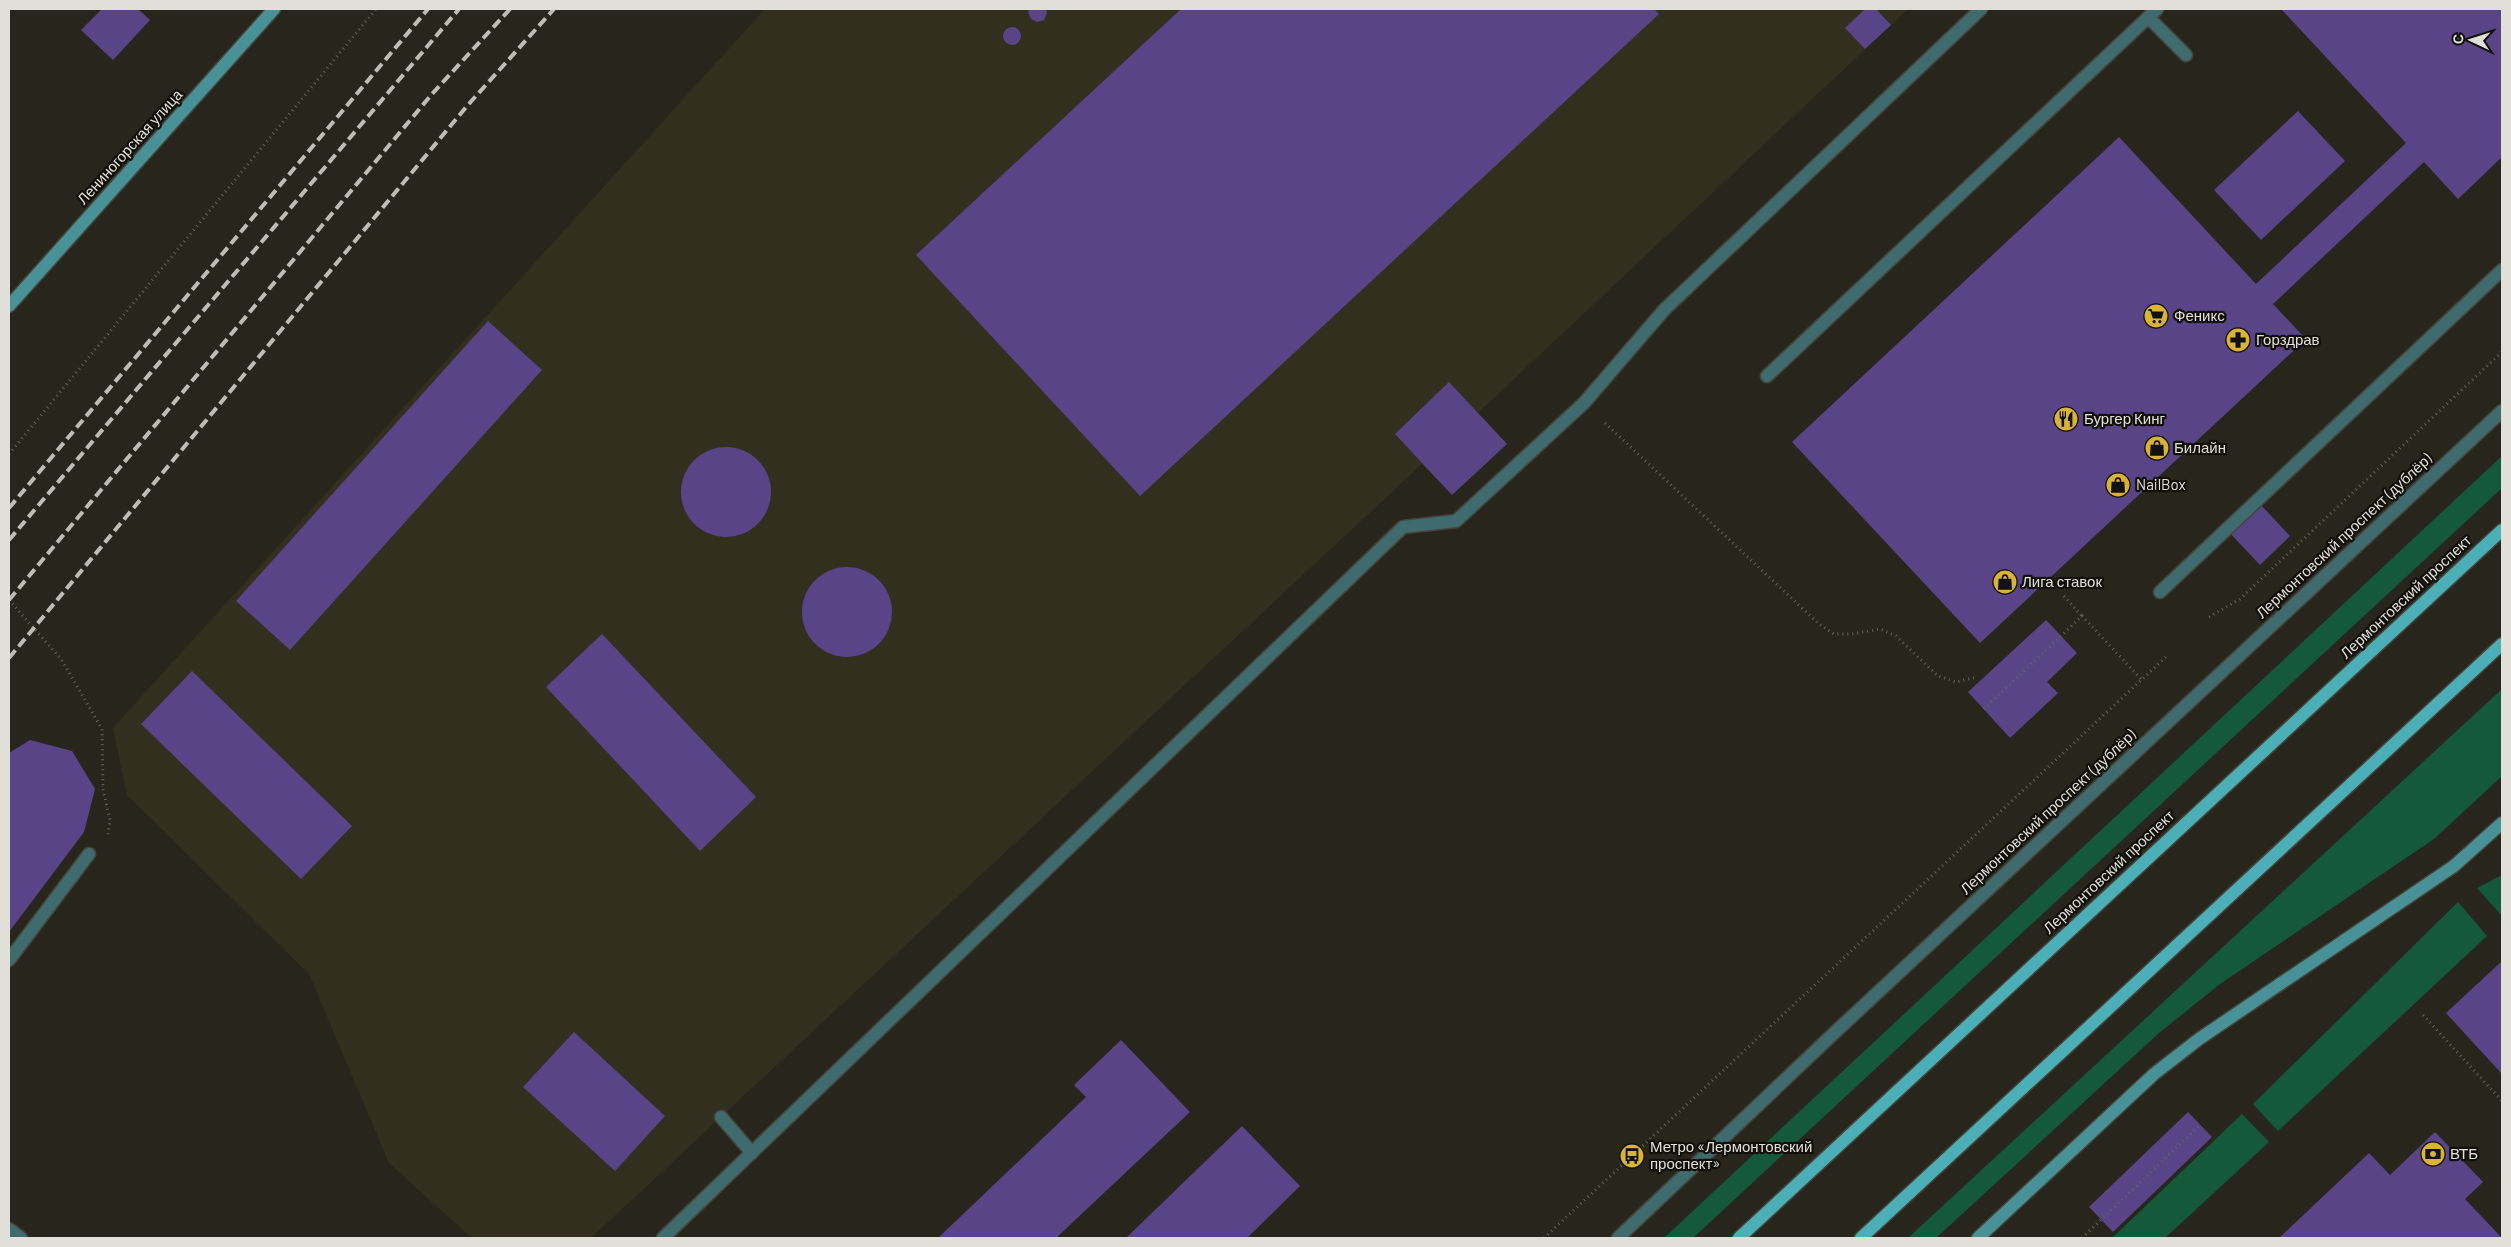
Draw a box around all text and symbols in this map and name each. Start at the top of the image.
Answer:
north arrow [2446,15,2496,65]
text: С [2449,33,2466,45]
street label: Лениногорская улица [73,85,186,207]
supermarket icon: Феникс [2143,303,2169,329]
place label: Феникс [2174,306,2225,324]
pharmacy icon: Горздрав [2225,327,2251,353]
place label: Горздрав [2256,330,2320,348]
restaurant icon: Бургер Кинг [2053,406,2079,432]
place label: Бургер Кинг [2084,409,2165,427]
shop icon: Билайн [2144,435,2170,461]
place label: Билайн [2174,438,2226,456]
street label: Лермонтовский проспект (дублёр) [2253,450,2435,622]
shop icon: NailBox [2105,472,2131,498]
place label: NailBox [2136,475,2186,493]
street label: Лермонтовский проспект [2337,532,2475,662]
shop icon: Лига ставок [1992,569,2018,595]
place label: Лига ставок [2022,572,2102,590]
street label: Лермонтовский проспект (дублёр) [1957,726,2139,898]
street label: Лермонтовский проспект [2040,807,2178,937]
place label: Метро «Лермонтовский проспект» [1650,1137,1812,1172]
bank icon: ВТБ [2420,1141,2446,1167]
bus stop icon: Метро «Лермонтовский проспект» [1619,1143,1645,1169]
place label: ВТБ [2450,1144,2478,1162]

